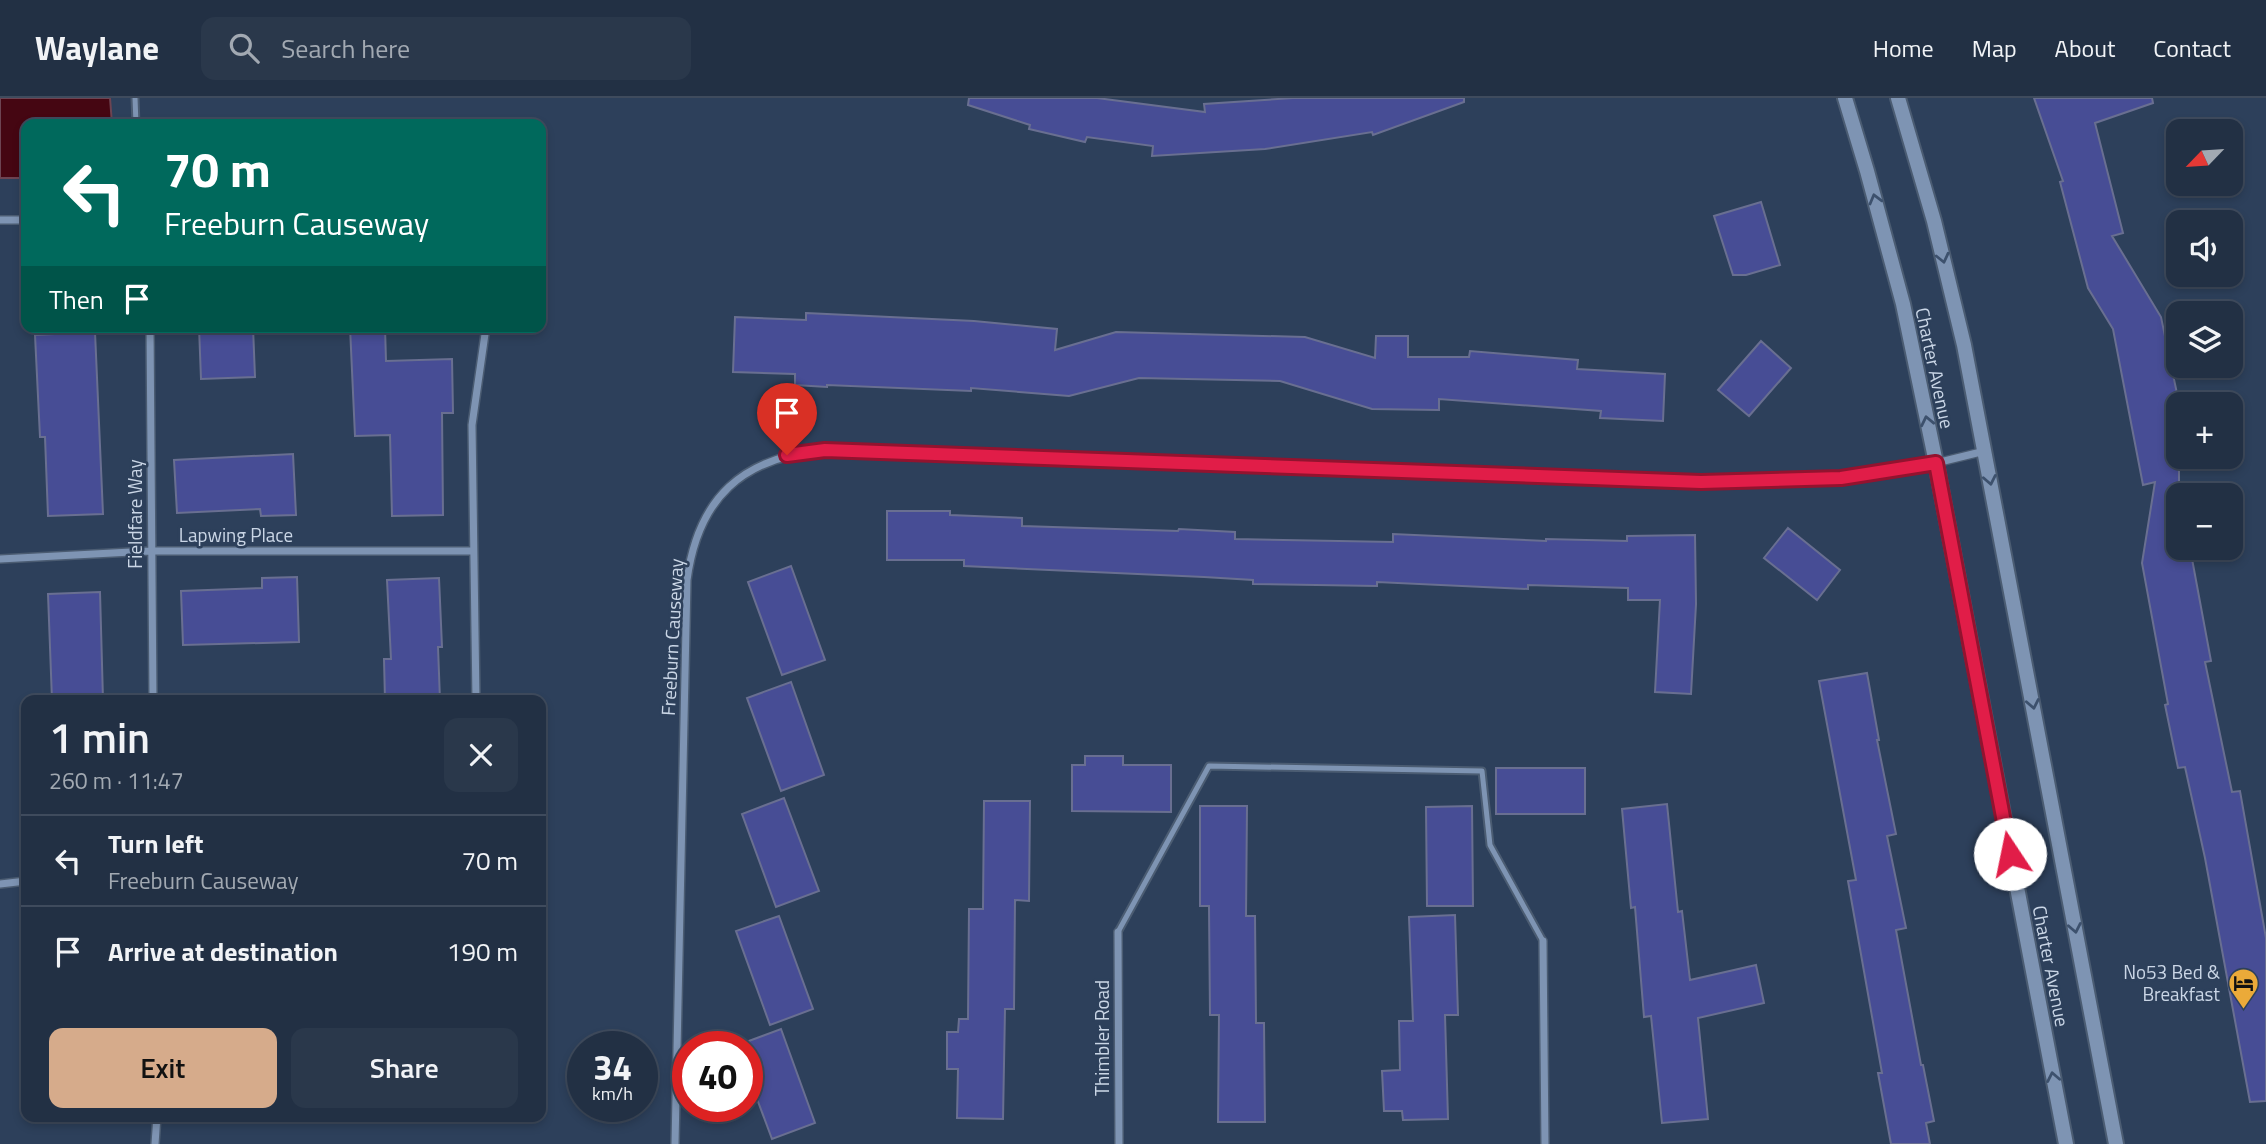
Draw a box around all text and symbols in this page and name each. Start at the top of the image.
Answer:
search box [201,17,691,80]
text: Waylane [35,23,159,73]
icon: search [225,29,263,67]
text: Search here [281,29,410,68]
text: Home [1873,30,1934,66]
text: Map [1972,30,2017,66]
text: About [2055,30,2115,66]
text: Contact [2153,30,2231,66]
north arrow [2166,119,2244,196]
map controls [2166,119,2243,560]
text: 70 m [164,131,271,206]
icon: left [49,147,140,238]
one-way arrow [1869,193,1883,205]
text: Freeburn Causeway [164,199,429,247]
button: sound [2166,210,2243,287]
one-way arrow [1935,252,1949,264]
text: Then [49,280,104,319]
icon: arrive [118,280,156,318]
button: layers [2166,301,2243,378]
street label: Charter Avenue [1909,305,1962,431]
pin [757,383,817,455]
button: + [2166,392,2243,469]
icon: arrive [768,394,806,432]
one-way arrow [1920,415,1935,427]
street label: Fieldfare Way [120,459,149,569]
one-way arrow [1982,474,1997,486]
button: − [2166,483,2243,560]
street label: Lapwing Place [179,520,293,549]
street label: Freeburn Causeway [653,558,690,716]
one-way arrow [2024,698,2039,710]
text: 1 min [49,705,150,769]
button: close [444,718,518,792]
text: 260 m · 11:47 [49,763,184,798]
position arrow [1973,817,2047,891]
text: Turn left [108,824,203,863]
text: 70 m [461,841,518,880]
icon: left [49,842,87,880]
text: Freeburn Causeway [108,863,299,898]
street label: Charter Avenue [2026,903,2077,1029]
one-way arrow [2066,922,2081,934]
text: Arrive at destination [108,932,338,971]
text: 190 m [447,932,518,971]
icon: arrive [49,933,87,971]
place label: No53 Bed & Breakfast [2123,957,2220,1008]
hotel icon: No53 Bed & Breakfast [2226,966,2260,1010]
street label: Thimbler Road [1087,980,1116,1096]
button: Exit [49,1028,277,1108]
button: Share [291,1028,518,1108]
speed limit sign: 40 [672,1031,763,1122]
text: 34 [593,1040,632,1094]
one-way arrow [2047,1071,2062,1083]
text: km/h [592,1080,633,1107]

